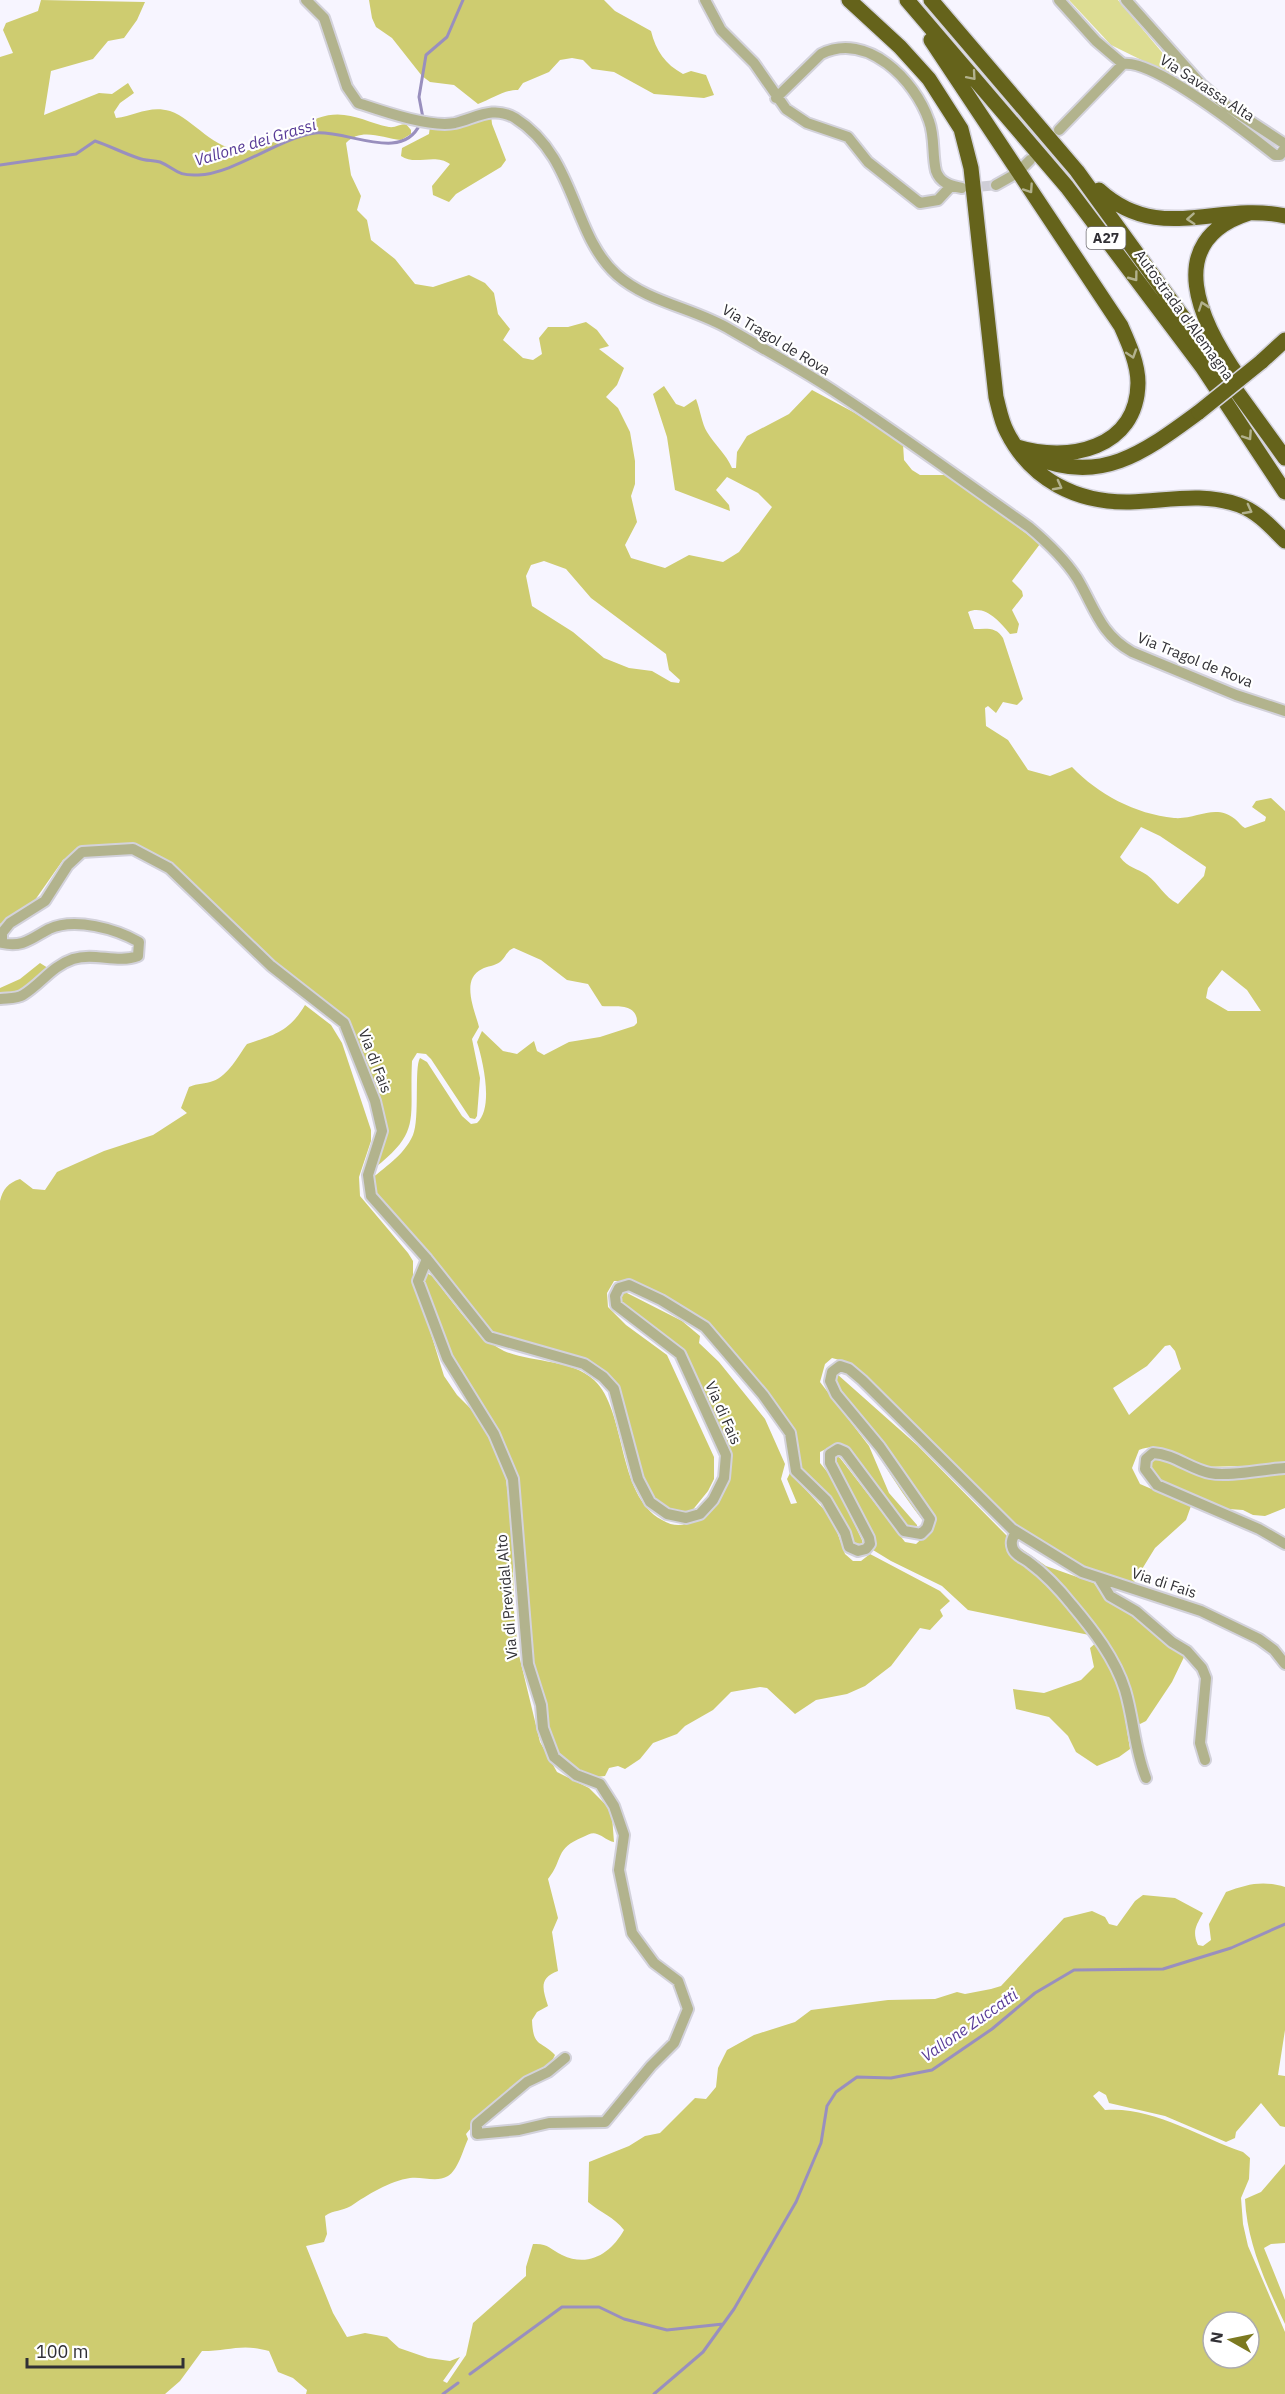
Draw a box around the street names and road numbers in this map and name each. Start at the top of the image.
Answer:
street label: Via Savassa Alta [1156,50,1258,125]
road number: A27 [1086,227,1126,249]
street label: Autostrada d'Alemagna [1131,246,1238,384]
street label: Via Tragol de Rova [719,300,834,379]
street label: Via Tragol de Rova [1135,628,1256,691]
street label: Via di Fais [355,1026,396,1096]
street label: Via di Fais [701,1378,746,1447]
street label: Via di Previdal Alto [492,1534,521,1660]
street label: Via di Fais [1129,1563,1199,1602]

